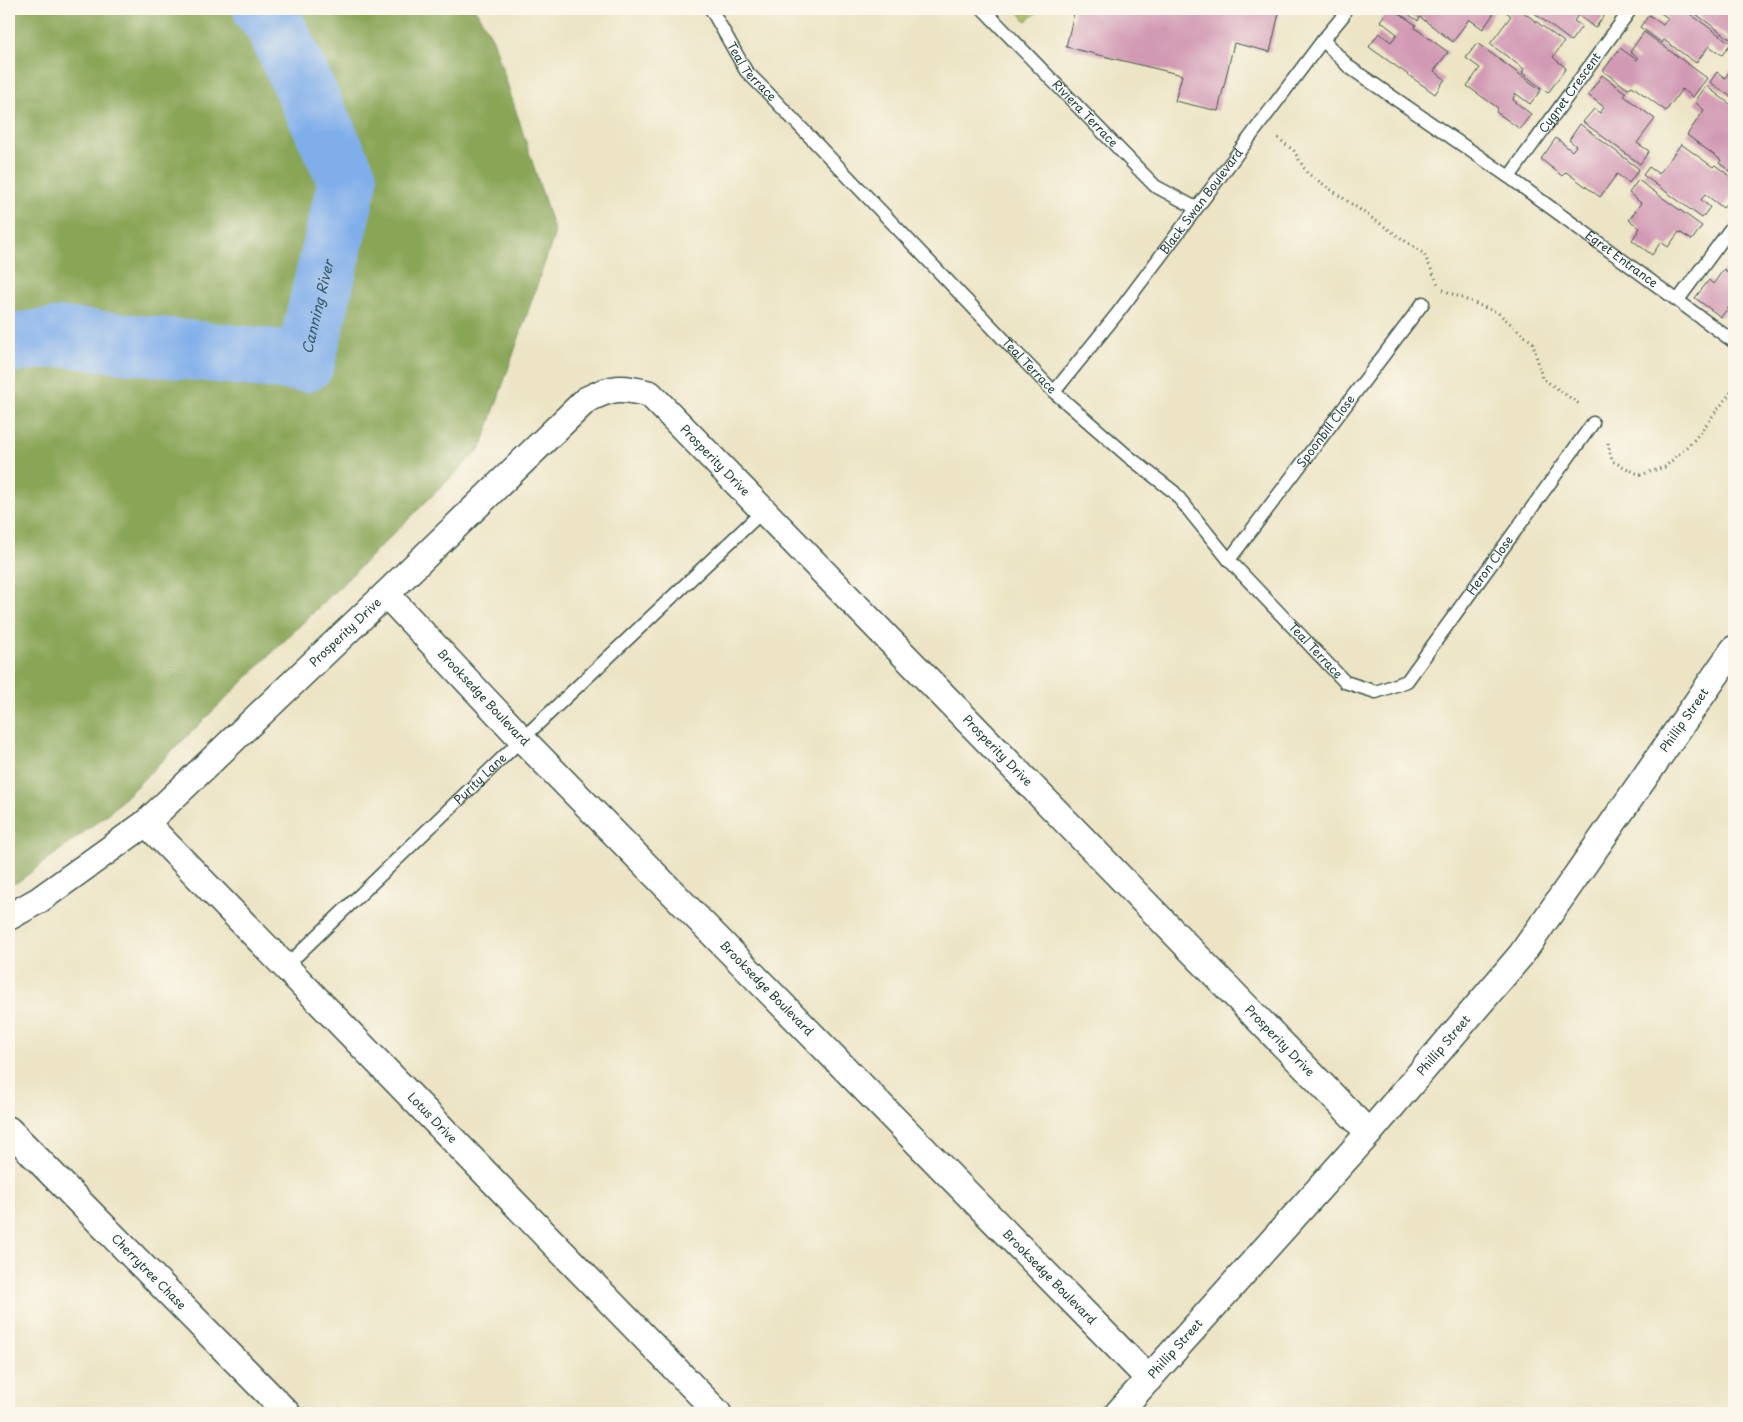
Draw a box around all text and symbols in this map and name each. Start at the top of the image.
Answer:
street label: Teal Terrace [723,38,781,105]
street label: Cygnet Crescent [1534,48,1605,136]
street label: Riviera Terrace [1048,75,1123,151]
street label: Black Swan Boulevard [1155,144,1247,258]
street label: Egret Entrance [1582,226,1662,292]
water label: Canning River [296,257,339,356]
street label: Teal Terrace [998,333,1061,398]
street label: Spoonbill Close [1292,391,1359,471]
street label: Prosperity Drive [676,420,754,500]
street label: Heron Close [1462,532,1517,598]
street label: Prosperity Drive [305,593,385,671]
street label: Teal Terrace [1285,618,1348,683]
street label: Brooksedge Boulevard [434,644,534,750]
street label: Phillip Street [1655,684,1712,756]
street label: Prosperity Drive [959,710,1037,790]
street label: Purity Lane [449,749,510,808]
street label: Brooksedge Boulevard [716,936,819,1040]
street label: Prosperity Drive [1241,1001,1319,1080]
street label: Phillip Street [1412,1011,1474,1079]
street label: Lotus Drive [404,1088,462,1147]
street label: Brooksedge Boulevard [999,1224,1101,1329]
street label: Cherrytree Chase [108,1229,191,1313]
street label: Phillip Street [1143,1314,1206,1382]

